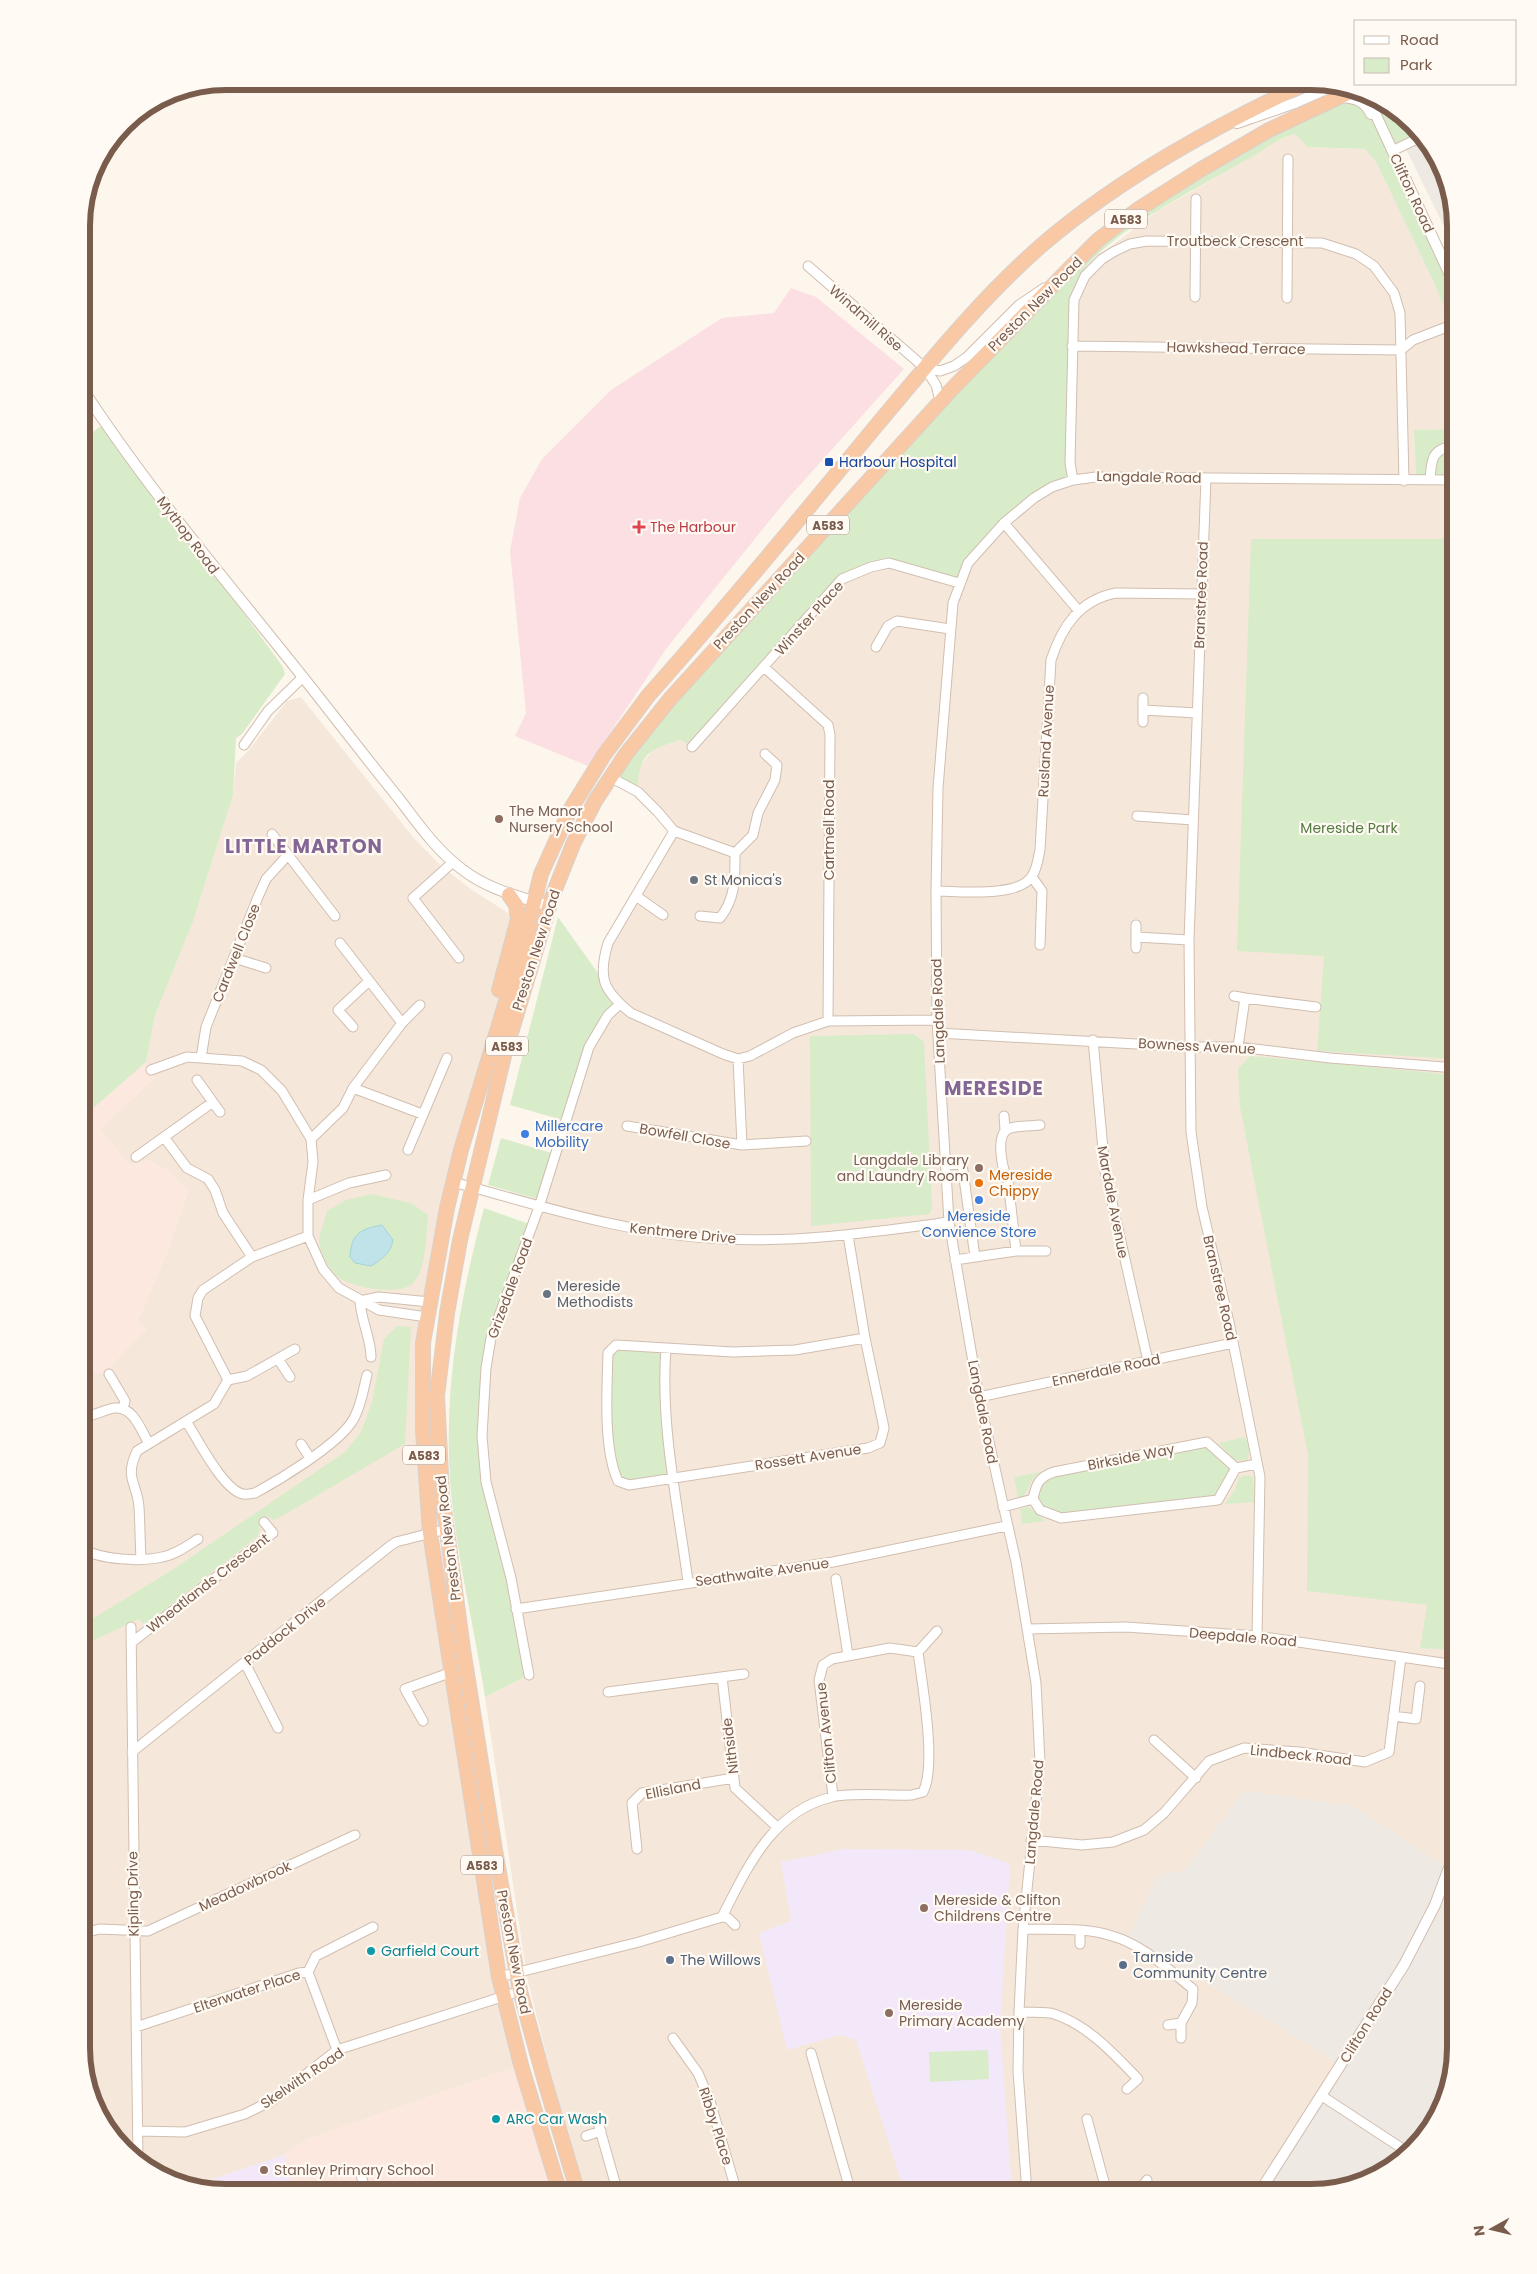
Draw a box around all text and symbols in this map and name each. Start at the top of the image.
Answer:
legend [1354,20,1517,85]
text: Road [1400,29,1439,50]
text: Park [1400,54,1432,75]
street label: Clifton Road [1385,150,1439,236]
road number: A583 [1105,210,1147,228]
street label: Troutbeck Crescent [1167,231,1303,251]
street label: Preston New Road [983,252,1087,356]
street label: Windmill Rise [825,280,908,356]
street label: Hawkshead Terrace [1166,337,1306,359]
place label: Harbour Hospital [839,452,957,472]
marker: Harbour Hospital [823,456,835,468]
street label: Langdale Road [1096,466,1202,488]
street label: Mythop Road [152,492,224,578]
road number: A583 [807,516,849,534]
place label: The Harbour [650,517,736,537]
marker: The Harbour [632,520,646,534]
street label: Branstree Road [1189,541,1213,649]
street label: Preston New Road [709,548,809,654]
street label: Winster Place [770,576,848,660]
street label: Rusland Avenue [1033,684,1059,798]
street label: Cartmell Road [819,780,839,880]
place label: The Manor Nursery School [509,801,613,837]
marker: The Manor Nursery School [493,813,505,825]
park label: Mereside Park [1300,818,1398,838]
district label: LITTLE MARTON [225,833,383,860]
place label: St Monica's [704,870,782,890]
marker: St Monica's [688,874,700,886]
street label: Preston New Road [507,887,565,1013]
street label: Cardwell Close [207,900,265,1005]
street label: Langdale Road [926,958,950,1064]
street label: Bowness Avenue [1138,1033,1257,1059]
road number: A583 [486,1036,528,1056]
district label: MERESIDE [944,1075,1044,1102]
place label: Millercare Mobility [535,1116,603,1152]
street label: Bowfell Close [638,1118,732,1154]
marker: Millercare Mobility [519,1128,531,1140]
street label: Mardale Avenue [1092,1144,1134,1260]
place label: Langdale Library and Laundry Room [837,1150,969,1186]
marker: Langdale Library and Laundry Room [973,1162,985,1174]
place label: Mereside Chippy [989,1165,1053,1201]
marker: Mereside Chippy [973,1177,985,1189]
marker: Mereside Convience Store [973,1194,985,1206]
place label: Mereside Convience Store [922,1206,1037,1242]
street label: Kentmere Drive [629,1217,738,1249]
street label: Branstree Road [1198,1233,1242,1343]
street label: Grizedale Road [483,1235,537,1341]
place label: Mereside Methodists [557,1276,633,1312]
marker: Mereside Methodists [541,1288,553,1300]
street label: Ennerdale Road [1050,1349,1162,1391]
street label: Langdale Road [963,1358,1003,1466]
street label: Rossett Avenue [753,1439,863,1475]
street label: Birkside Way [1086,1439,1176,1475]
road number: A583 [403,1446,445,1464]
street label: Preston New Road [430,1474,466,1602]
street label: Wheatlands Crescent [142,1528,274,1638]
street label: Seathwaite Avenue [694,1553,830,1591]
street label: Paddock Drive [240,1592,330,1670]
street label: Deepdale Road [1188,1622,1298,1652]
street label: Clifton Avenue [811,1681,841,1785]
street label: Nithside [717,1717,743,1775]
street label: Lindbeck Road [1249,1740,1353,1770]
street label: Langdale Road [1019,1759,1049,1865]
street label: Ellisland [644,1774,702,1804]
street label: Kipling Drive [122,1851,144,1937]
street label: Meadowbrook [195,1855,295,1916]
road number: A583 [461,1856,503,1874]
street label: Preston New Road [492,1888,536,2016]
place label: Mereside & Clifton Childrens Centre [934,1890,1061,1926]
marker: Mereside & Clifton Childrens Centre [918,1902,930,1914]
place label: Garfield Court [381,1941,479,1961]
marker: Garfield Court [365,1945,377,1957]
place label: Tarnside Community Centre [1133,1947,1267,1983]
place label: The Willows [680,1950,761,1970]
marker: The Willows [664,1954,676,1966]
marker: Tarnside Community Centre [1117,1959,1129,1971]
street label: Elterwater Place [191,1964,303,2018]
street label: Clifton Road [1335,1983,1397,2067]
place label: Mereside Primary Academy [899,1995,1024,2031]
marker: Mereside Primary Academy [883,2007,895,2019]
street label: Skelwith Road [256,2043,348,2113]
street label: Ribby Place [694,2085,738,2168]
place label: ARC Car Wash [506,2109,607,2129]
marker: ARC Car Wash [490,2113,502,2125]
place label: Stanley Primary School [274,2160,434,2180]
marker: Stanley Primary School [258,2164,270,2176]
north arrow [1467,2204,1517,2254]
text: N [1468,2224,1490,2237]

